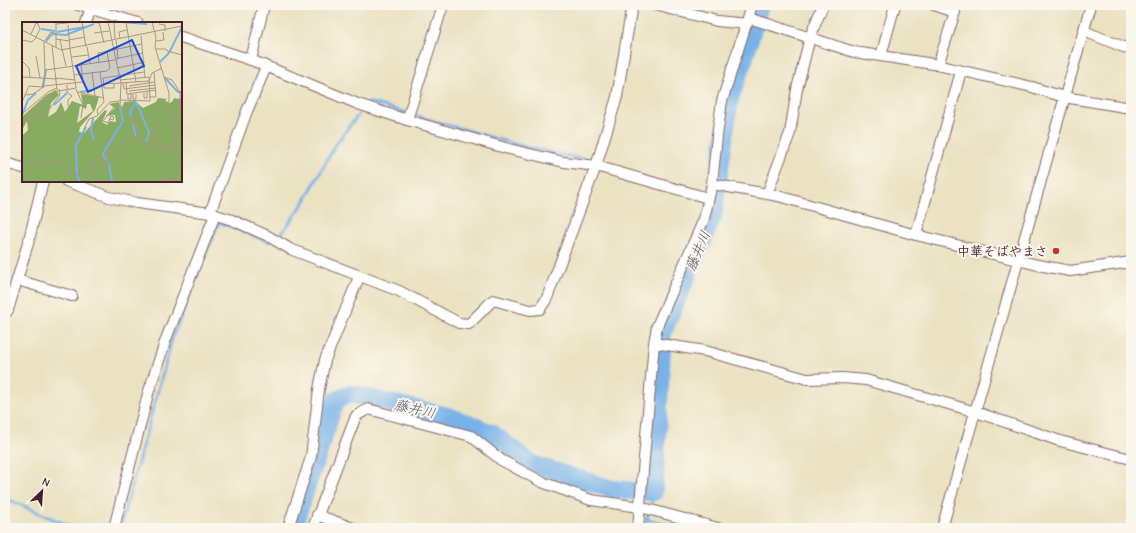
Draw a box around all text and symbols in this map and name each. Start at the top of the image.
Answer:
inset map [22,22,182,182]
water label: 藤井川 [682,228,714,274]
place label: 中華そばやまさ [957,244,1048,259]
marker: 中華そばやまさ [1051,246,1061,256]
water label: 藤井川 [393,396,437,422]
north arrow [22,471,62,511]
text: N [40,475,52,490]

